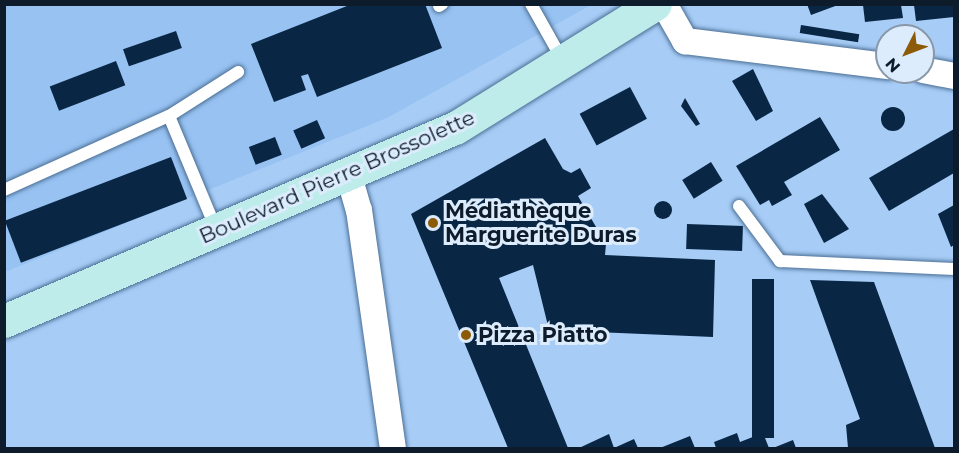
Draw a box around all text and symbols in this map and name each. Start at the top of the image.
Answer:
north arrow [875,24,935,84]
text: N [881,54,904,76]
street label: Boulevard Pierre Brossolette [195,105,479,249]
place label: Médiathèque Marguerite Duras [445,198,637,248]
marker: Médiathèque Marguerite Duras [426,216,440,230]
place label: Pizza Piatto [478,322,607,348]
marker: Pizza Piatto [459,328,473,342]

